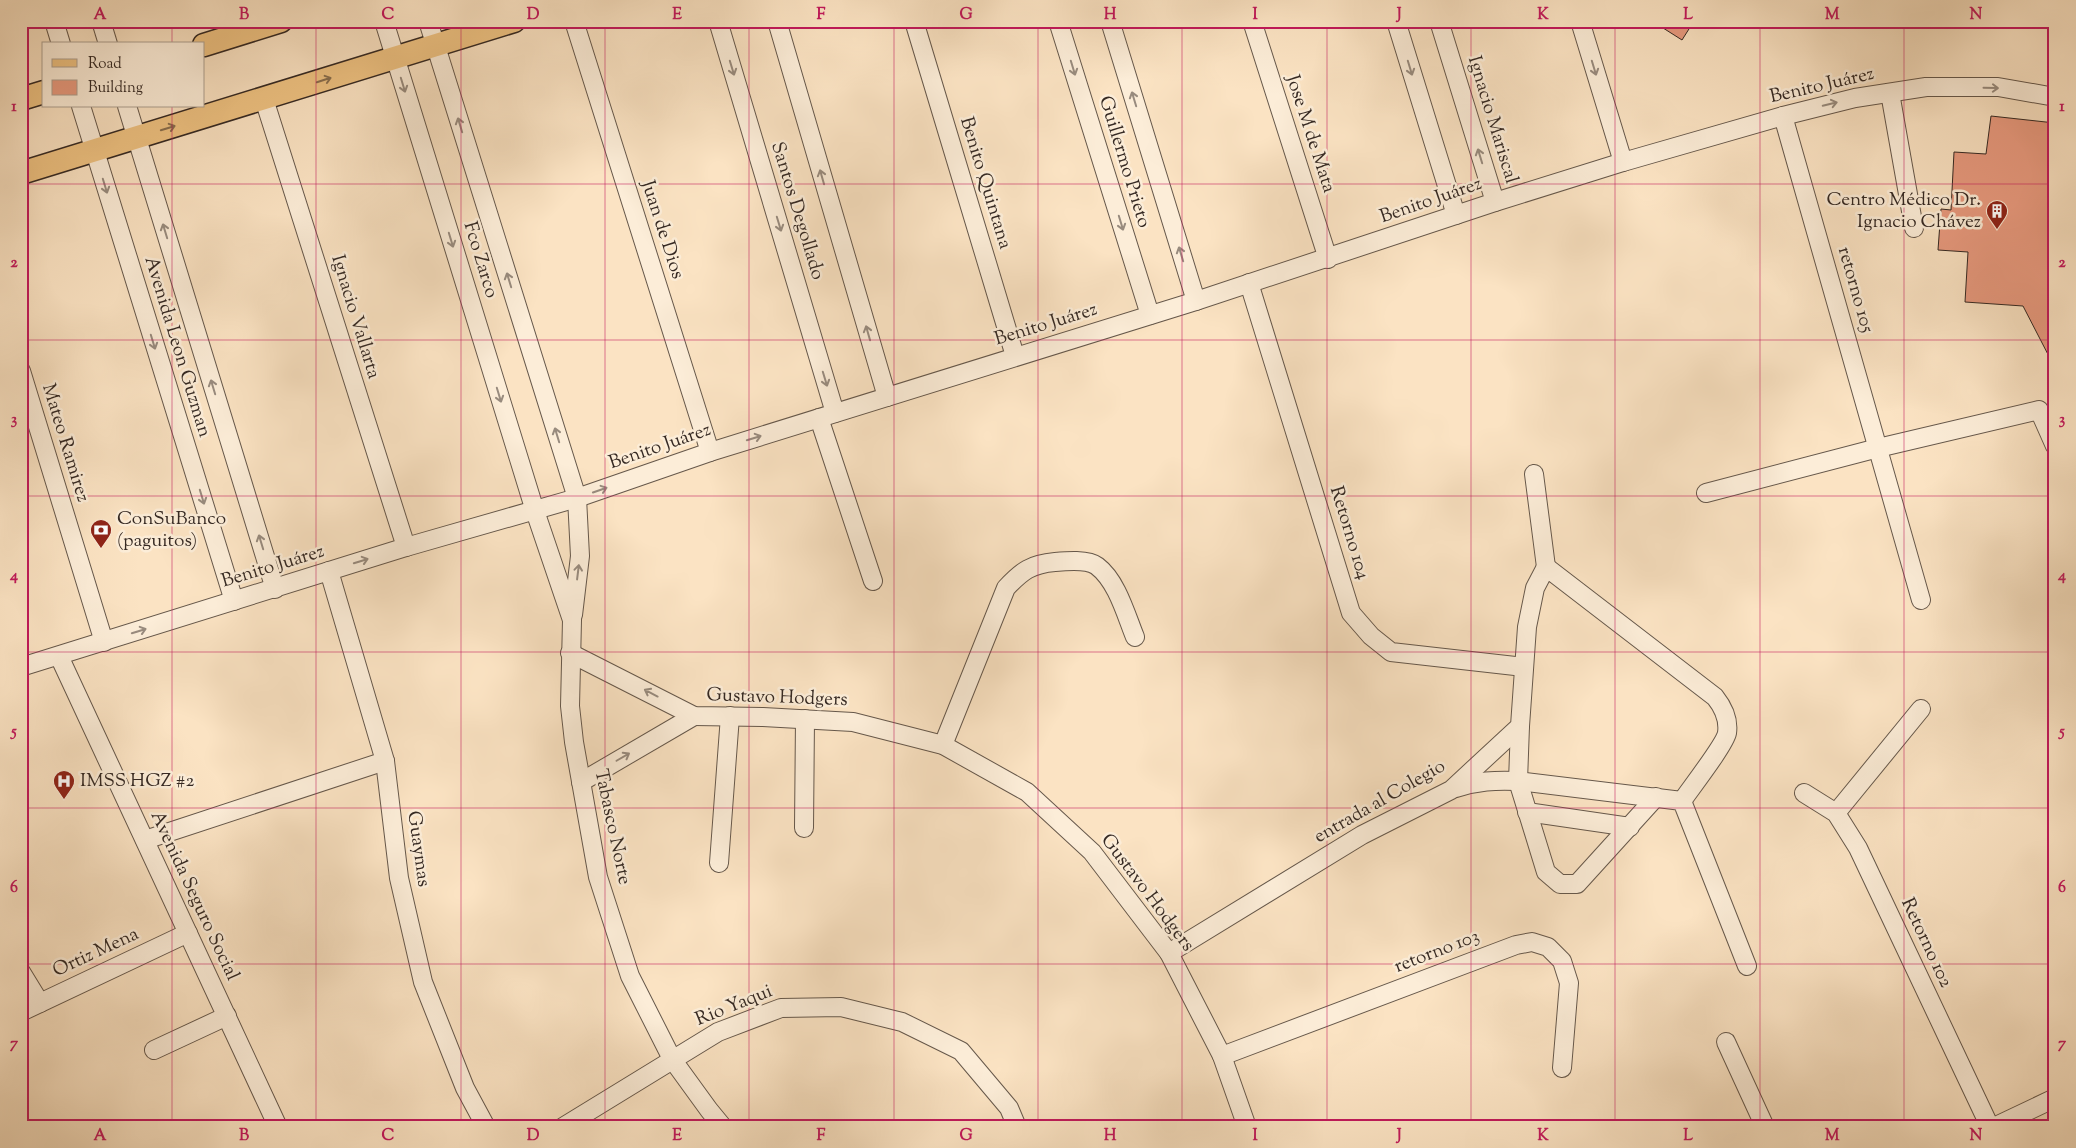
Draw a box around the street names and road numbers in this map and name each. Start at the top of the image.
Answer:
street label: Ignacio Mariscal [1460,53,1524,187]
street label: Benito Juárez [1767,61,1877,111]
street label: Jose M de Mata [1278,71,1342,197]
street label: Guillermo Prieto [1091,93,1157,231]
street label: Benito Quintana [952,114,1018,253]
street label: Santos Degollado [763,139,831,283]
street label: Benito Juárez [1376,171,1486,231]
street label: Juan de Dios [633,176,691,283]
street label: Fco Zarco [456,218,504,302]
street label: retorno 105 [1830,244,1880,337]
street label: Ignacio Vallarta [323,252,387,382]
street label: Avenida Leon Guzman [137,253,217,441]
street label: Benito Juárez [991,297,1101,353]
street label: Mateo Ramirez [34,381,96,505]
street label: Benito Juárez [605,417,715,477]
street label: Retorno 104 [1322,483,1376,583]
street label: Benito Juárez [218,539,328,595]
street label: Gustavo Hodgers [706,682,848,714]
street label: entrada al Colegio [1309,753,1451,851]
street label: Tabasco Norte [587,767,637,887]
street label: Avenida Seguro Social [143,807,245,985]
street label: Guaymas [399,809,437,889]
street label: Gustavo Hodgers [1094,828,1200,958]
street label: Retorno 102 [1893,894,1959,992]
street label: Ortiz Mena [48,921,144,985]
street label: retorno 103 [1390,923,1484,981]
street label: Rio Yaqui [691,978,777,1034]

